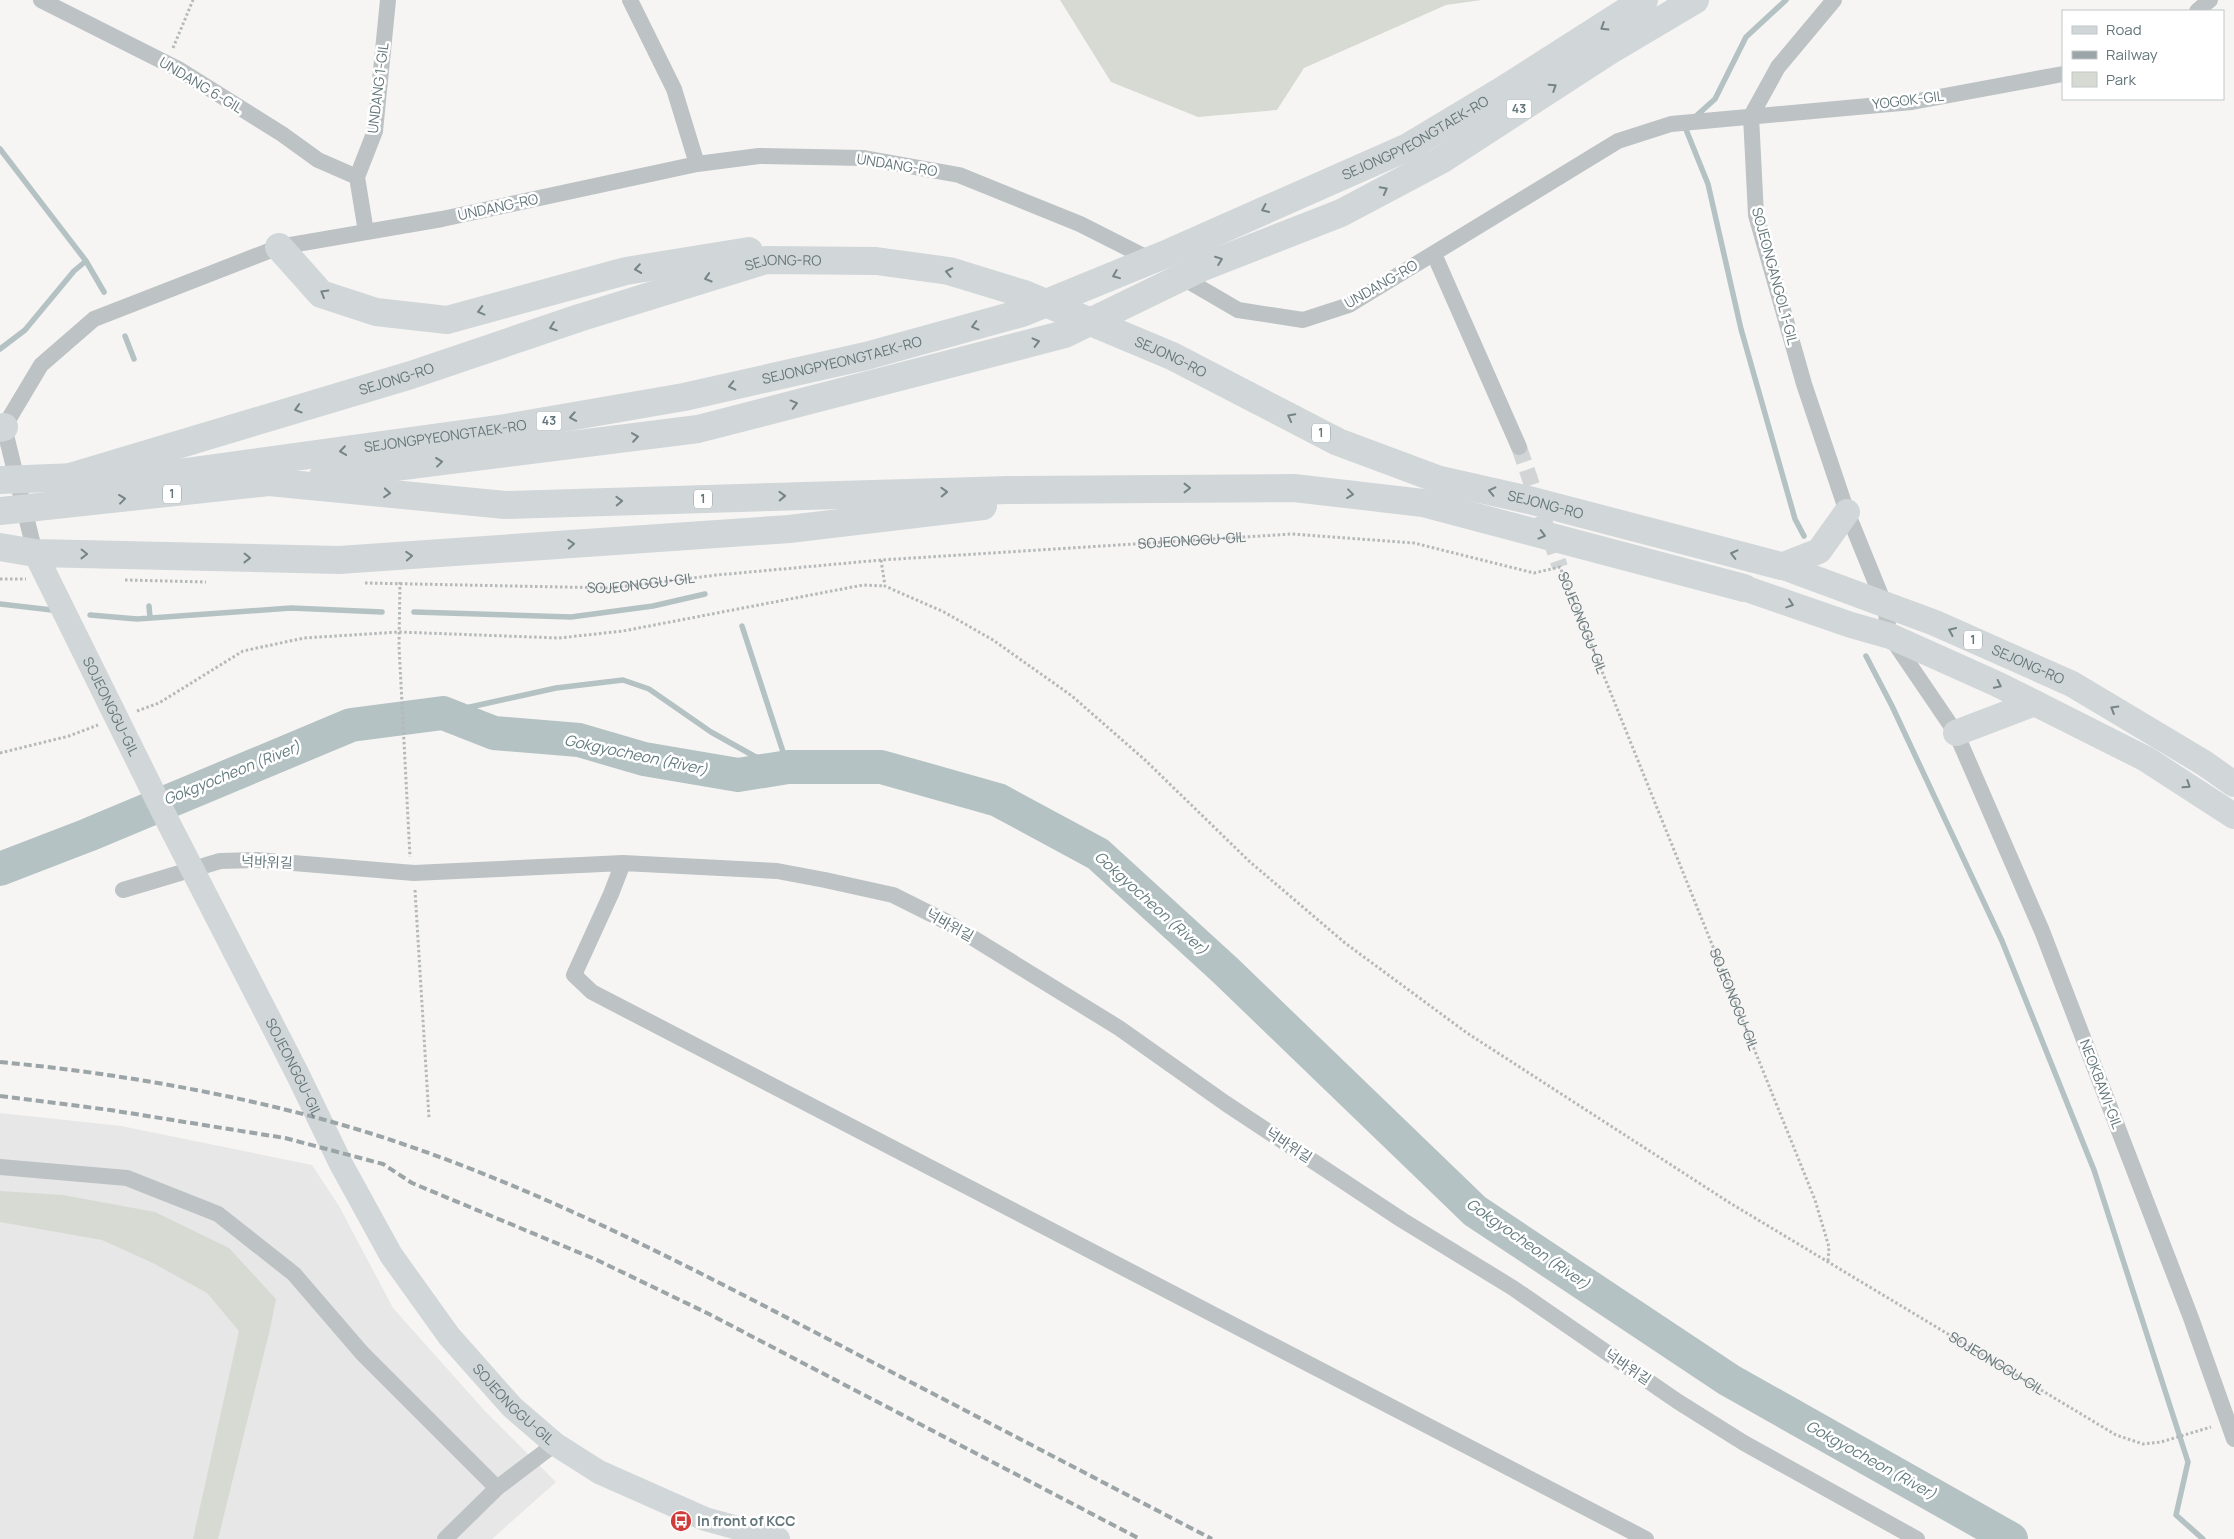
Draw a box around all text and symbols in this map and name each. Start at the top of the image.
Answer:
legend [2062,10,2224,100]
text: Road [2106,19,2142,40]
one-way arrow [1600,21,1609,30]
street label: UNDANG 1-GIL [363,41,392,134]
text: Railway [2106,44,2158,65]
street label: UNDANG 6-GIL [156,52,247,117]
text: Park [2106,69,2136,90]
one-way arrow [1547,84,1556,94]
street label: YOGOK-GIL [1871,86,1945,113]
street label: SEJONGPYEONGTAEK-RO [1339,91,1492,184]
road number: 43 [1506,100,1532,118]
street label: UNDANG-RO [855,149,939,180]
one-way arrow [1379,186,1388,196]
street label: UNDANG-RO [456,189,540,224]
one-way arrow [1261,203,1270,214]
street label: SOJEONGANGOL 1-GIL [1748,205,1803,347]
street label: SEJONG-RO [742,250,822,275]
street label: UNDANG-RO [1341,255,1421,312]
one-way arrow [1214,256,1223,267]
one-way arrow [634,263,642,274]
one-way arrow [945,267,953,277]
one-way arrow [1112,268,1121,279]
one-way arrow [704,273,712,283]
one-way arrow [320,289,329,299]
one-way arrow [477,305,485,315]
one-way arrow [971,320,979,330]
one-way arrow [549,321,557,331]
street label: SEJONGPYEONGTAEK-RO [760,331,924,388]
street label: SEJONG-RO [1132,331,1210,381]
one-way arrow [1032,337,1041,348]
street label: SEJONG-RO [357,358,436,399]
one-way arrow [728,380,737,391]
one-way arrow [789,399,797,409]
one-way arrow [295,403,303,413]
one-way arrow [568,411,577,421]
road number: 43 [536,412,562,431]
one-way arrow [1287,413,1296,423]
street label: SEJONGPYEONGTAEK-RO [363,414,528,456]
road number: 1 [1312,423,1330,442]
one-way arrow [632,432,640,443]
one-way arrow [338,445,347,455]
one-way arrow [436,457,444,468]
one-way arrow [1184,483,1192,493]
road number: 1 [163,484,181,504]
street label: SEJONG-RO [1506,485,1586,523]
one-way arrow [940,486,948,497]
one-way arrow [1487,486,1496,497]
one-way arrow [384,488,392,499]
one-way arrow [1346,488,1354,499]
road number: 1 [694,489,712,508]
one-way arrow [778,491,786,502]
one-way arrow [119,494,127,505]
one-way arrow [616,496,624,506]
street label: SOJEONGGU-GIL [1137,527,1246,553]
one-way arrow [1538,529,1546,539]
one-way arrow [567,539,575,550]
one-way arrow [80,549,88,559]
one-way arrow [405,550,413,561]
one-way arrow [1730,550,1738,560]
one-way arrow [243,553,251,563]
street label: SOJEONGGU-GIL [587,568,696,597]
street label: SOJEONGGU-GIL [1554,569,1612,676]
one-way arrow [1785,598,1793,608]
one-way arrow [1949,627,1958,637]
road number: 1 [1964,630,1982,650]
street label: SEJONG-RO [1989,639,2067,688]
street label: SOJEONGGU-GIL [79,653,144,759]
one-way arrow [1993,679,2002,689]
one-way arrow [2111,706,2120,716]
water label: Gokgyocheon (River) [563,729,710,780]
water label: Gokgyocheon (River) [160,735,303,810]
one-way arrow [2182,779,2191,789]
water label: Gokgyocheon (River) [1090,846,1213,959]
street label: 넉바위길 [241,851,293,872]
street label: 넉바위길 [923,904,977,945]
street label: SOJEONGGU-GIL [1706,945,1764,1053]
street label: SOJEONGGU-GIL [261,1015,327,1120]
street label: NEOKBAWI-GIL [2076,1036,2127,1131]
street label: 넉바위길 [1262,1123,1316,1167]
water label: Gokgyocheon (River) [1462,1193,1594,1294]
street label: SOJEONGGU-GIL [1945,1327,2048,1399]
street label: 넉바위길 [1602,1344,1655,1389]
street label: SOJEONGGU-GIL [469,1359,559,1449]
water label: Gokgyocheon (River) [1802,1415,1940,1504]
bus stop icon: In front of KCC [669,1509,693,1533]
place label: In front of KCC [697,1511,796,1530]

